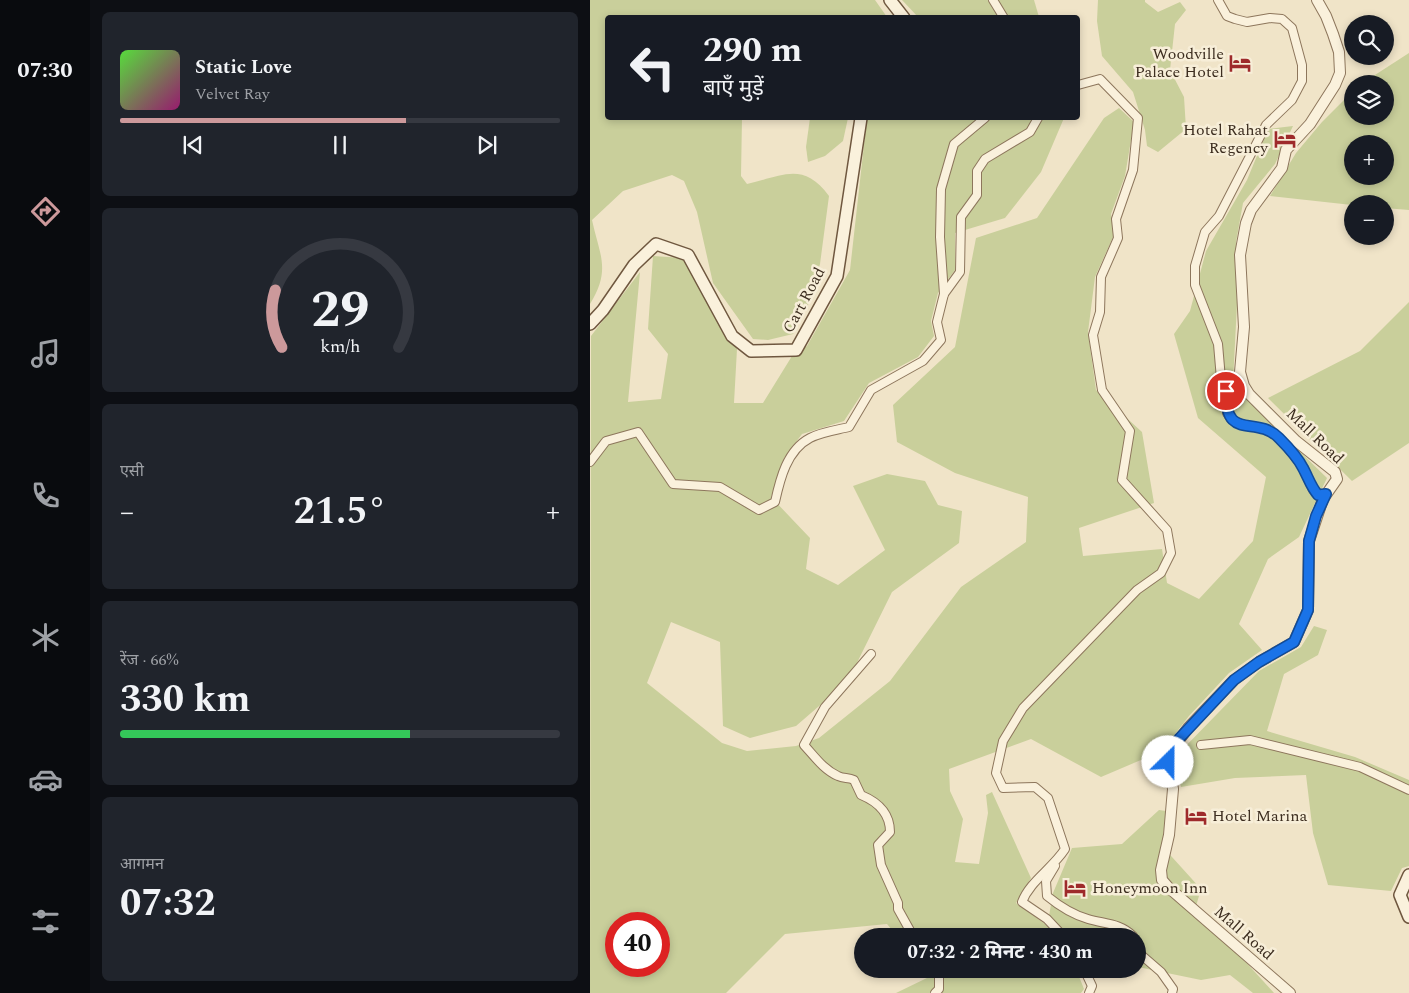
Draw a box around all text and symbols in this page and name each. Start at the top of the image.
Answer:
map controls [1344,15,1394,245]
button: search [1344,15,1394,65]
text: 290 m [703,24,802,77]
icon: left [620,35,685,100]
place label: Woodville Palace Hotel [1135,42,1224,84]
hotel icon: Woodville Palace Hotel [1227,50,1253,76]
text: Static Love [195,53,292,82]
text: 07:30 [17,54,73,87]
text: बाएँ मुड़ें [703,72,764,105]
button: layers [1344,75,1394,125]
text: Velvet Ray [195,82,270,106]
place label: Hotel Rahat Regency [1183,118,1269,160]
hotel icon: Hotel Rahat Regency [1272,126,1298,152]
icon: previous [179,131,207,159]
icon: pause [326,131,354,159]
icon: next [473,131,501,159]
button: + [1344,135,1394,185]
icon: directions [28,194,63,229]
button: − [1344,195,1394,245]
street label: Cart Road [777,263,831,337]
text: 29 [311,271,369,350]
text: km/h [320,333,360,360]
icon: music [28,336,63,371]
pin [1205,370,1247,412]
icon: arrive [1212,377,1240,405]
street label: Mall Road [1281,402,1349,470]
text: एसी [120,459,144,483]
icon: phone [28,478,63,513]
text: 21.5° [293,483,387,541]
text: − [120,491,134,534]
text: + [546,491,560,534]
icon: climate [28,620,63,655]
text: रेंज · 66% [120,648,178,672]
text: 330 km [120,671,251,729]
position arrow [1141,735,1193,787]
icon: car [28,762,63,797]
hotel icon: Hotel Marina [1183,803,1209,829]
place label: Hotel Marina [1212,804,1307,828]
text: आगमन [120,852,164,876]
text: 07:32 [120,875,215,933]
hotel icon: Honeymoon Inn [1062,875,1088,901]
place label: Honeymoon Inn [1092,876,1208,900]
street label: Mall Road [1209,900,1279,966]
icon: filters [28,904,63,939]
speed limit sign: 40 [605,912,670,977]
text: 07:32 · 2 मिनट · 430 m [907,938,1093,967]

